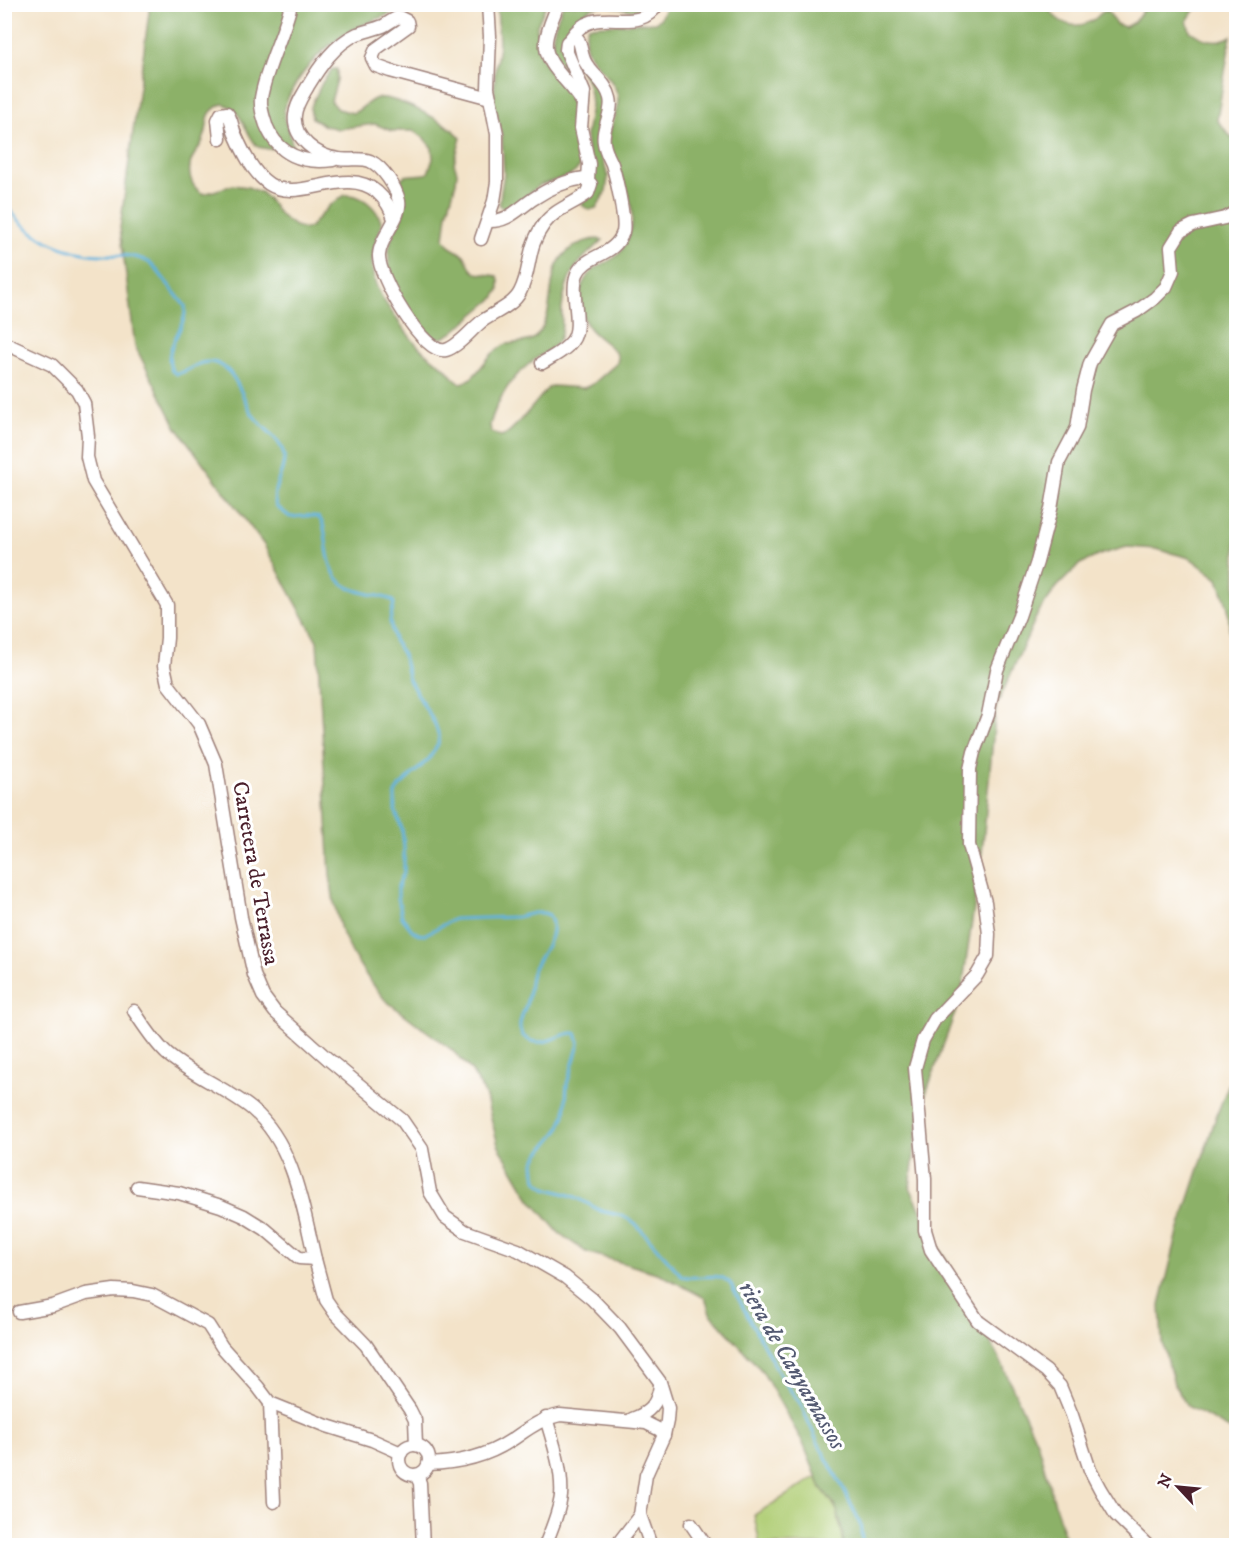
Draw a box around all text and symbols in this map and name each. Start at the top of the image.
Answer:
street label: Carretera de Terrassa [226,779,285,968]
water label: riera de Canyamassos [732,1276,853,1456]
north arrow [1148,1457,1208,1517]
text: N [1154,1471,1177,1491]

